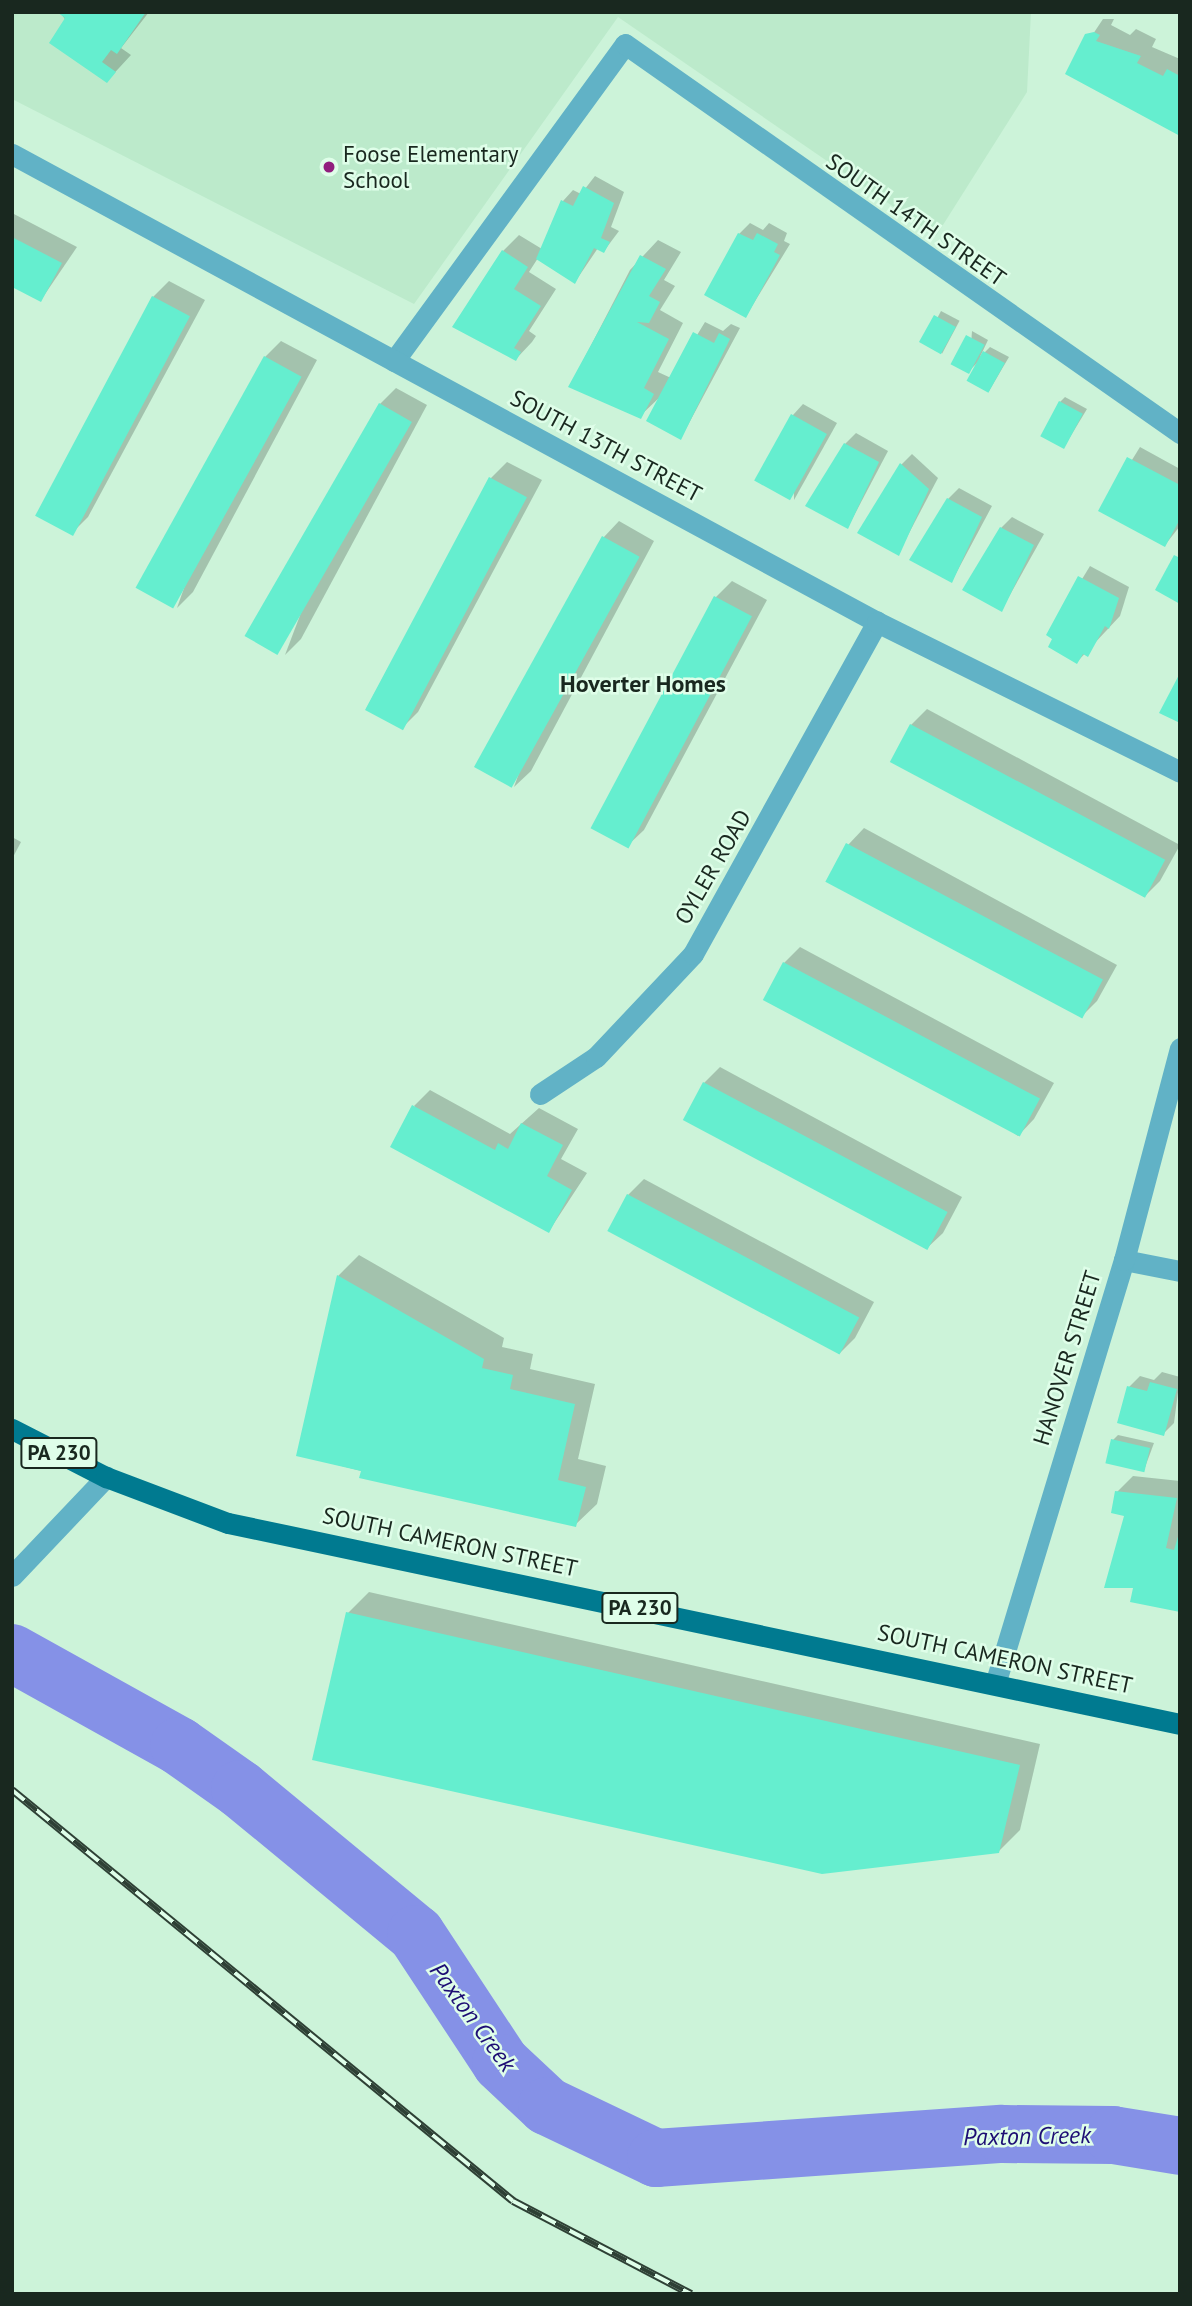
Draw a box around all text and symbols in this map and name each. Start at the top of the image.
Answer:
place label: Foose Elementary School [343,140,518,194]
street label: SOUTH 14TH STREET [821,148,1011,292]
marker: Foose Elementary School [321,159,337,175]
street label: SOUTH 13TH STREET [506,384,706,508]
district label: Hoverter Homes [560,670,726,698]
street label: OYLER ROAD [669,805,757,929]
street label: HANOVER STREET [1027,1268,1107,1448]
road number: PA 230 [19,1436,99,1470]
street label: SOUTH CAMERON STREET [320,1501,580,1583]
road number: PA 230 [600,1590,680,1626]
street label: SOUTH CAMERON STREET [875,1618,1135,1700]
water label: Paxton Creek [424,1957,522,2077]
water label: Paxton Creek [963,2120,1091,2152]

